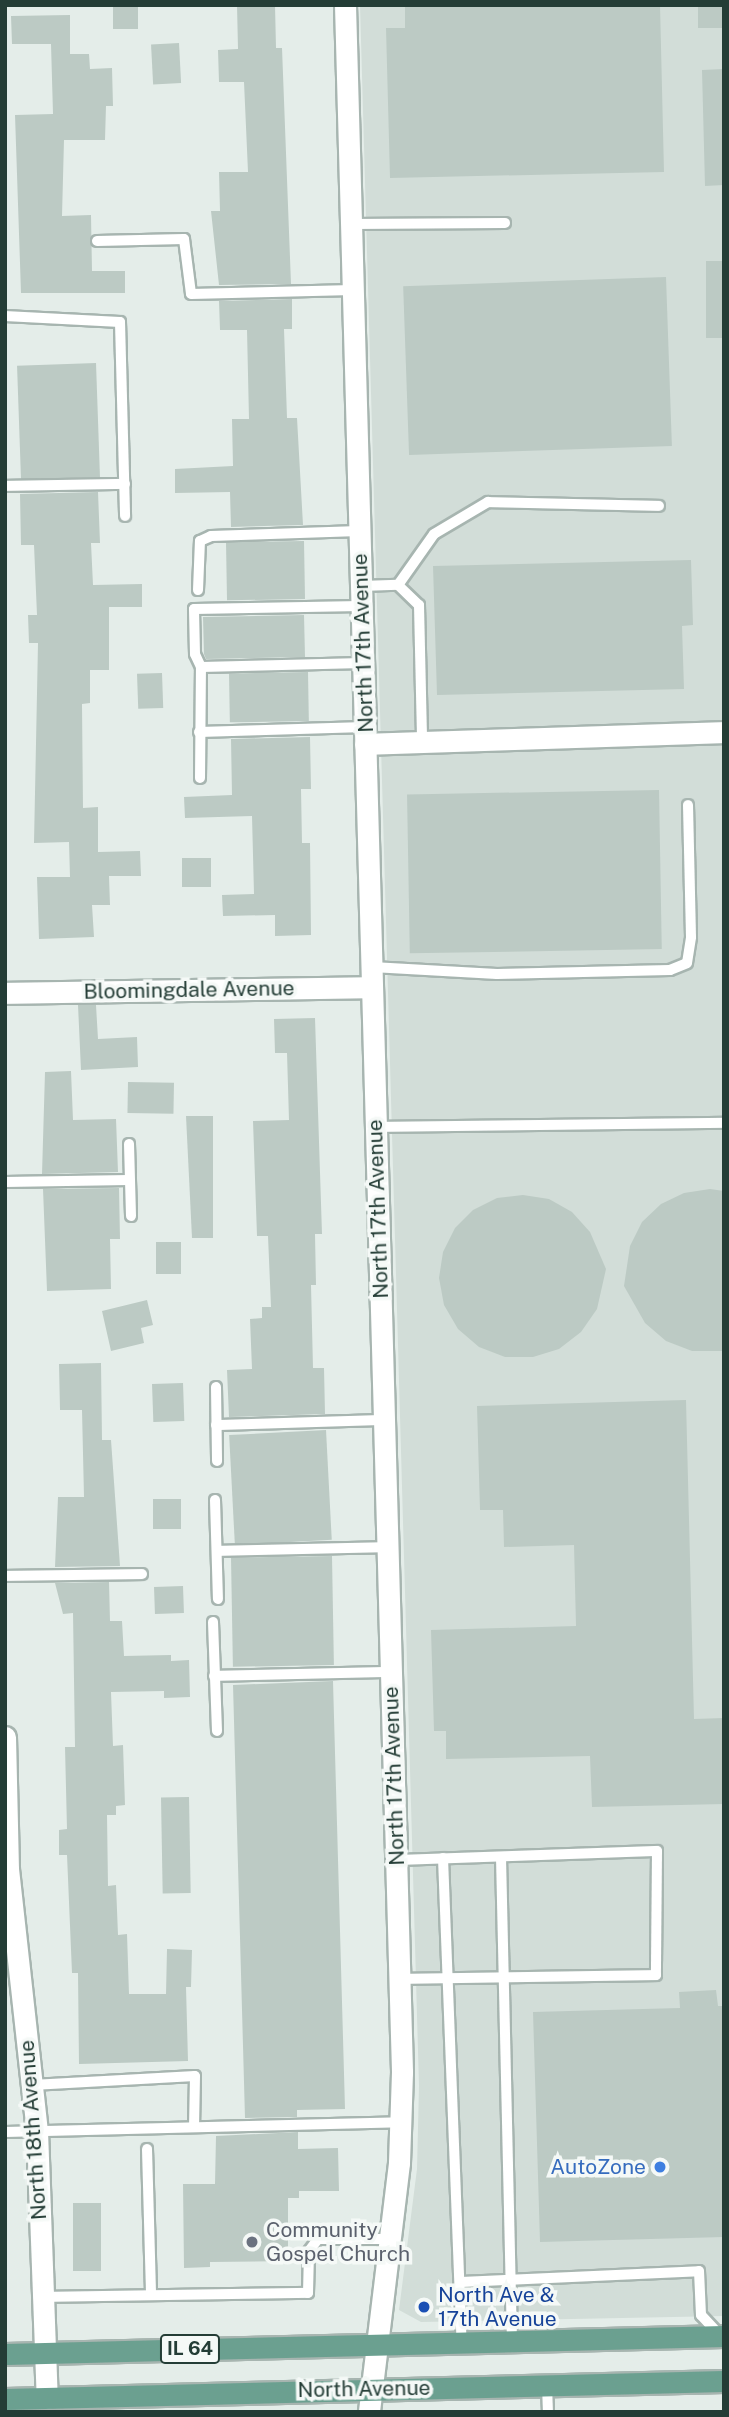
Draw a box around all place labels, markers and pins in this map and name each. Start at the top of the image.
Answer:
place label: AutoZone [550,2154,646,2180]
marker: AutoZone [652,2159,668,2175]
place label: Community Gospel Church [266,2217,410,2267]
marker: Community Gospel Church [244,2234,260,2250]
place label: North Ave & 17th Avenue [438,2282,557,2332]
marker: North Ave & 17th Avenue [416,2299,432,2315]

